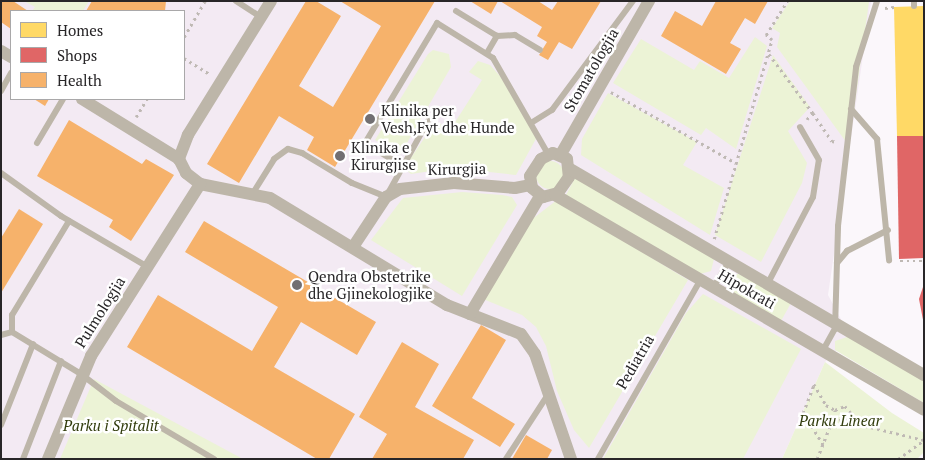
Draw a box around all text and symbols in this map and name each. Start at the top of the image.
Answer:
legend [10,10,185,100]
text: Homes [57,20,103,40]
street label: Stomatologjia [560,25,622,115]
text: Shops [57,45,97,65]
text: Health [57,70,102,90]
place label: Klinika per Vesh,Fyt dhe Hunde [381,101,515,136]
marker: Klinika per Vesh,Fyt dhe Hunde [363,112,377,126]
place label: Klinika e Kirurgjise [351,138,416,173]
marker: Klinika e Kirurgjise [333,149,347,163]
street label: Kirurgjia [428,159,486,179]
street label: Hipokrati [715,265,779,313]
place label: Qendra Obstetrike dhe Gjinekologjike [308,267,432,302]
street label: Pulmologjia [71,273,129,351]
marker: Qendra Obstetrike dhe Gjinekologjike [290,278,304,292]
street label: Pediatria [612,332,658,392]
park label: Parku Linear [799,412,881,430]
park label: Parku i Spitalit [63,417,159,435]

